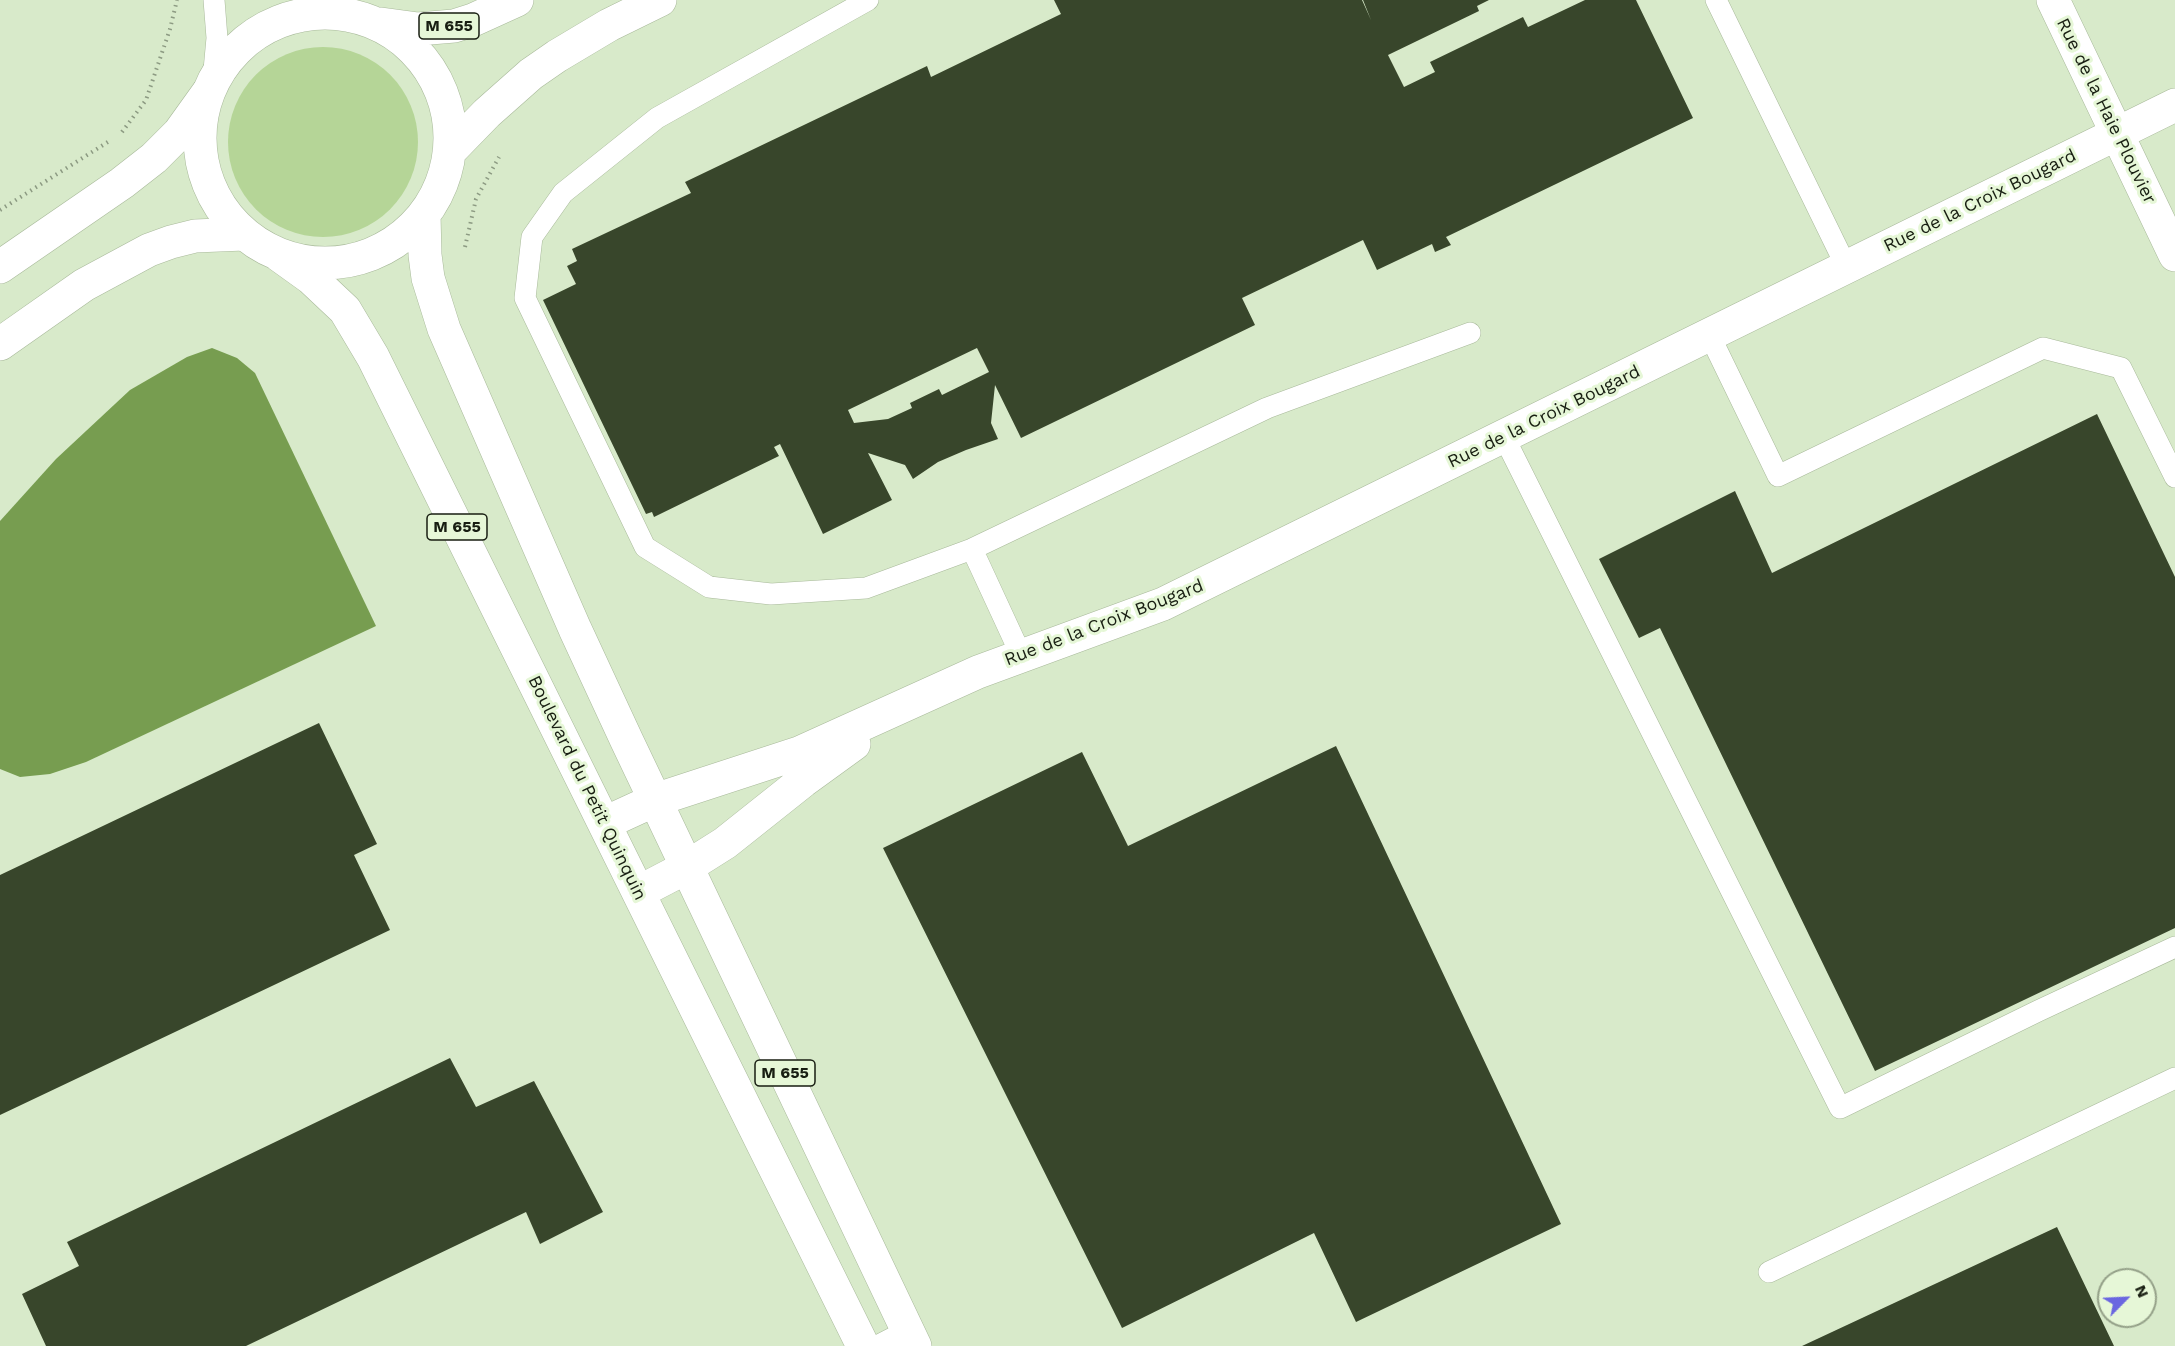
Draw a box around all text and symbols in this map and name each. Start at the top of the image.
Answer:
road number: M 655 [419,13,479,39]
street label: Rue de la Haie Plouvier [2052,15,2160,207]
street label: Rue de la Croix Bougard [1880,145,2080,257]
street label: Rue de la Croix Bougard [1444,361,1644,473]
road number: M 655 [427,514,487,540]
street label: Rue de la Croix Bougard [1001,575,1207,671]
street label: Boulevard du Petit Quinquin [523,672,651,904]
road number: M 655 [755,1060,815,1086]
north arrow [2097,1268,2157,1328]
text: N [2131,1282,2153,1301]

